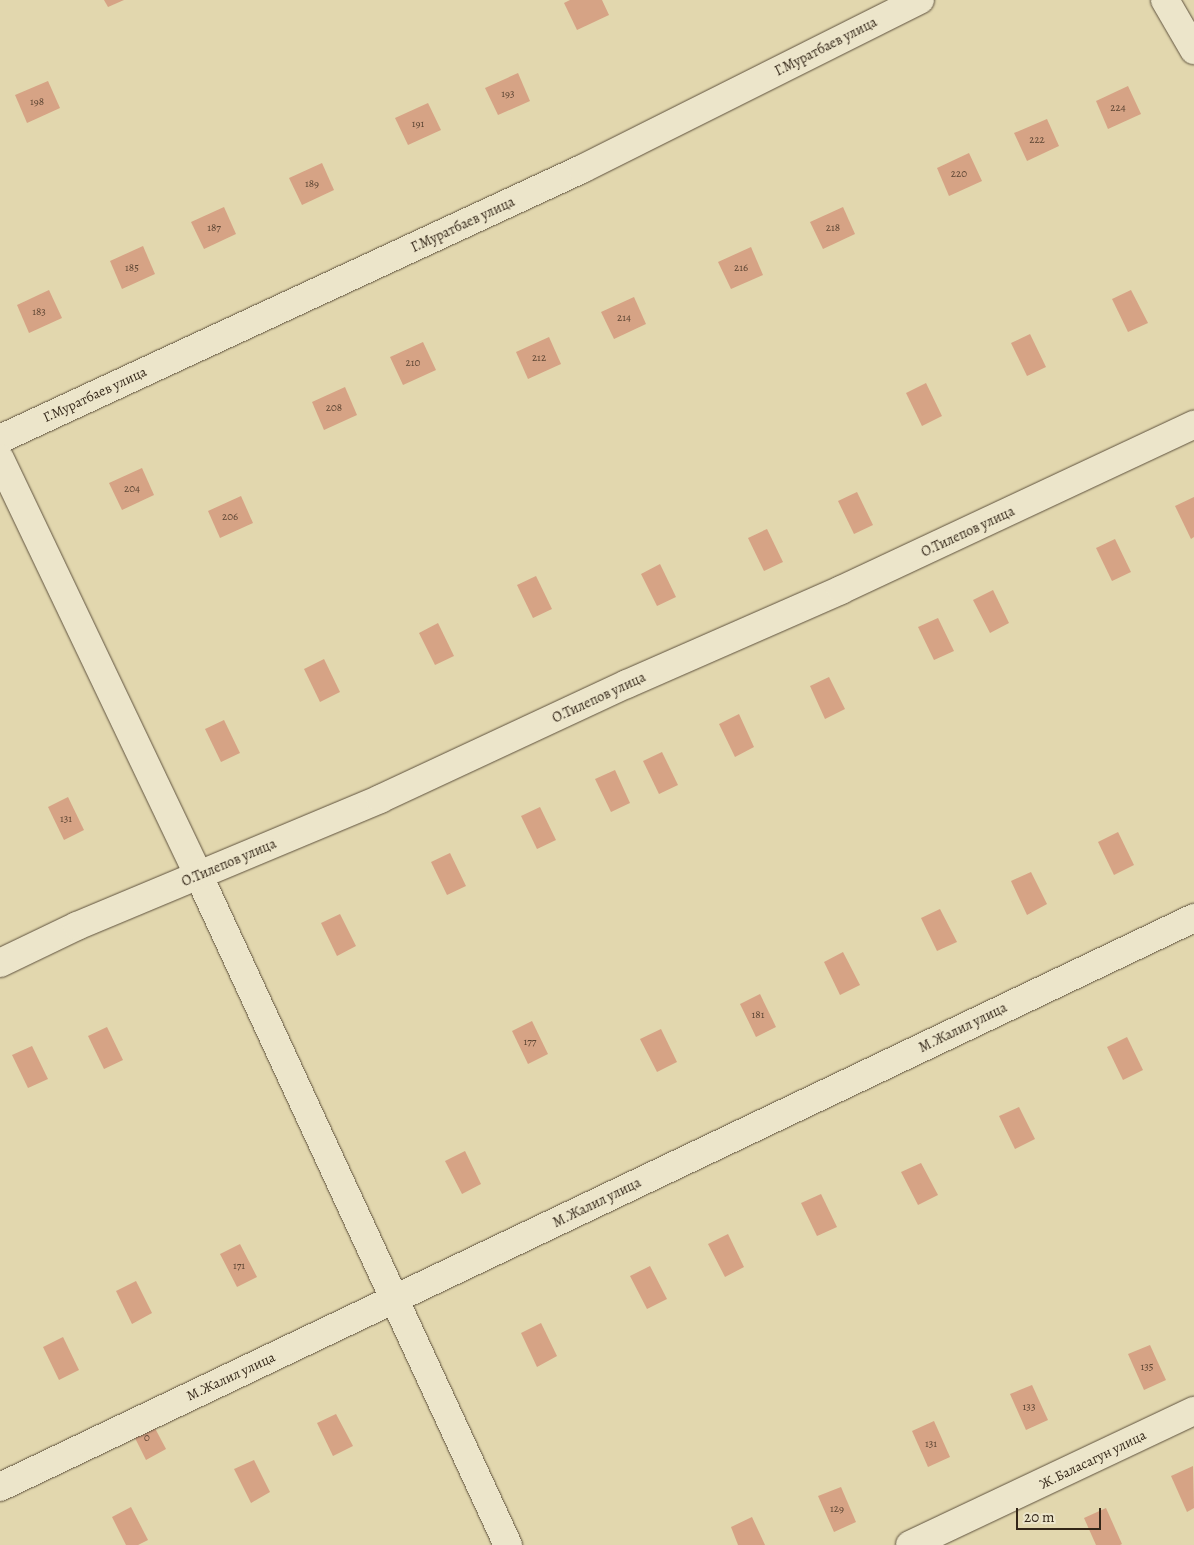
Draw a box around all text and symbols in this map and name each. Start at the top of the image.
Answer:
street label: Г.Муратбаев улица [772,14,880,80]
house number: 193 [501,87,515,101]
house number: 198 [30,95,44,109]
house number: 224 [1110,101,1126,115]
house number: 191 [412,117,424,131]
house number: 222 [1029,133,1045,147]
house number: 220 [951,167,967,181]
house number: 189 [305,177,319,191]
street label: Г.Муратбаев улица [409,194,517,256]
house number: 187 [207,221,221,235]
house number: 218 [826,221,840,235]
house number: 185 [125,261,139,275]
house number: 216 [734,261,748,275]
house number: 183 [32,305,46,319]
house number: 214 [617,311,631,325]
house number: 212 [532,351,546,365]
house number: 210 [406,356,420,370]
street label: Г.Муратбаев улица [41,364,149,426]
house number: 208 [326,401,342,415]
house number: 204 [124,482,140,496]
street label: О.Тилепов улица [919,503,1017,561]
house number: 206 [222,510,238,524]
street label: О.Тилепов улица [550,669,648,727]
house number: 131 [60,812,72,826]
street label: О.Тилепов улица [179,836,279,890]
street label: М.Жалил улица [916,999,1010,1057]
house number: 181 [752,1008,764,1022]
house number: 177 [523,1035,537,1049]
street label: М.Жалил улица [550,1174,644,1232]
house number: 171 [233,1259,245,1273]
street label: М.Жалил улица [184,1349,278,1405]
house number: 135 [1140,1360,1154,1374]
house number: 133 [1023,1400,1035,1414]
street label: Ж.Баласагун улица [1037,1427,1149,1493]
house number: 0 [144,1431,150,1445]
house number: 131 [925,1437,937,1451]
scale bar [1019,1498,1104,1530]
house number: 129 [830,1502,844,1516]
text: 20 m [1024,1507,1055,1527]

